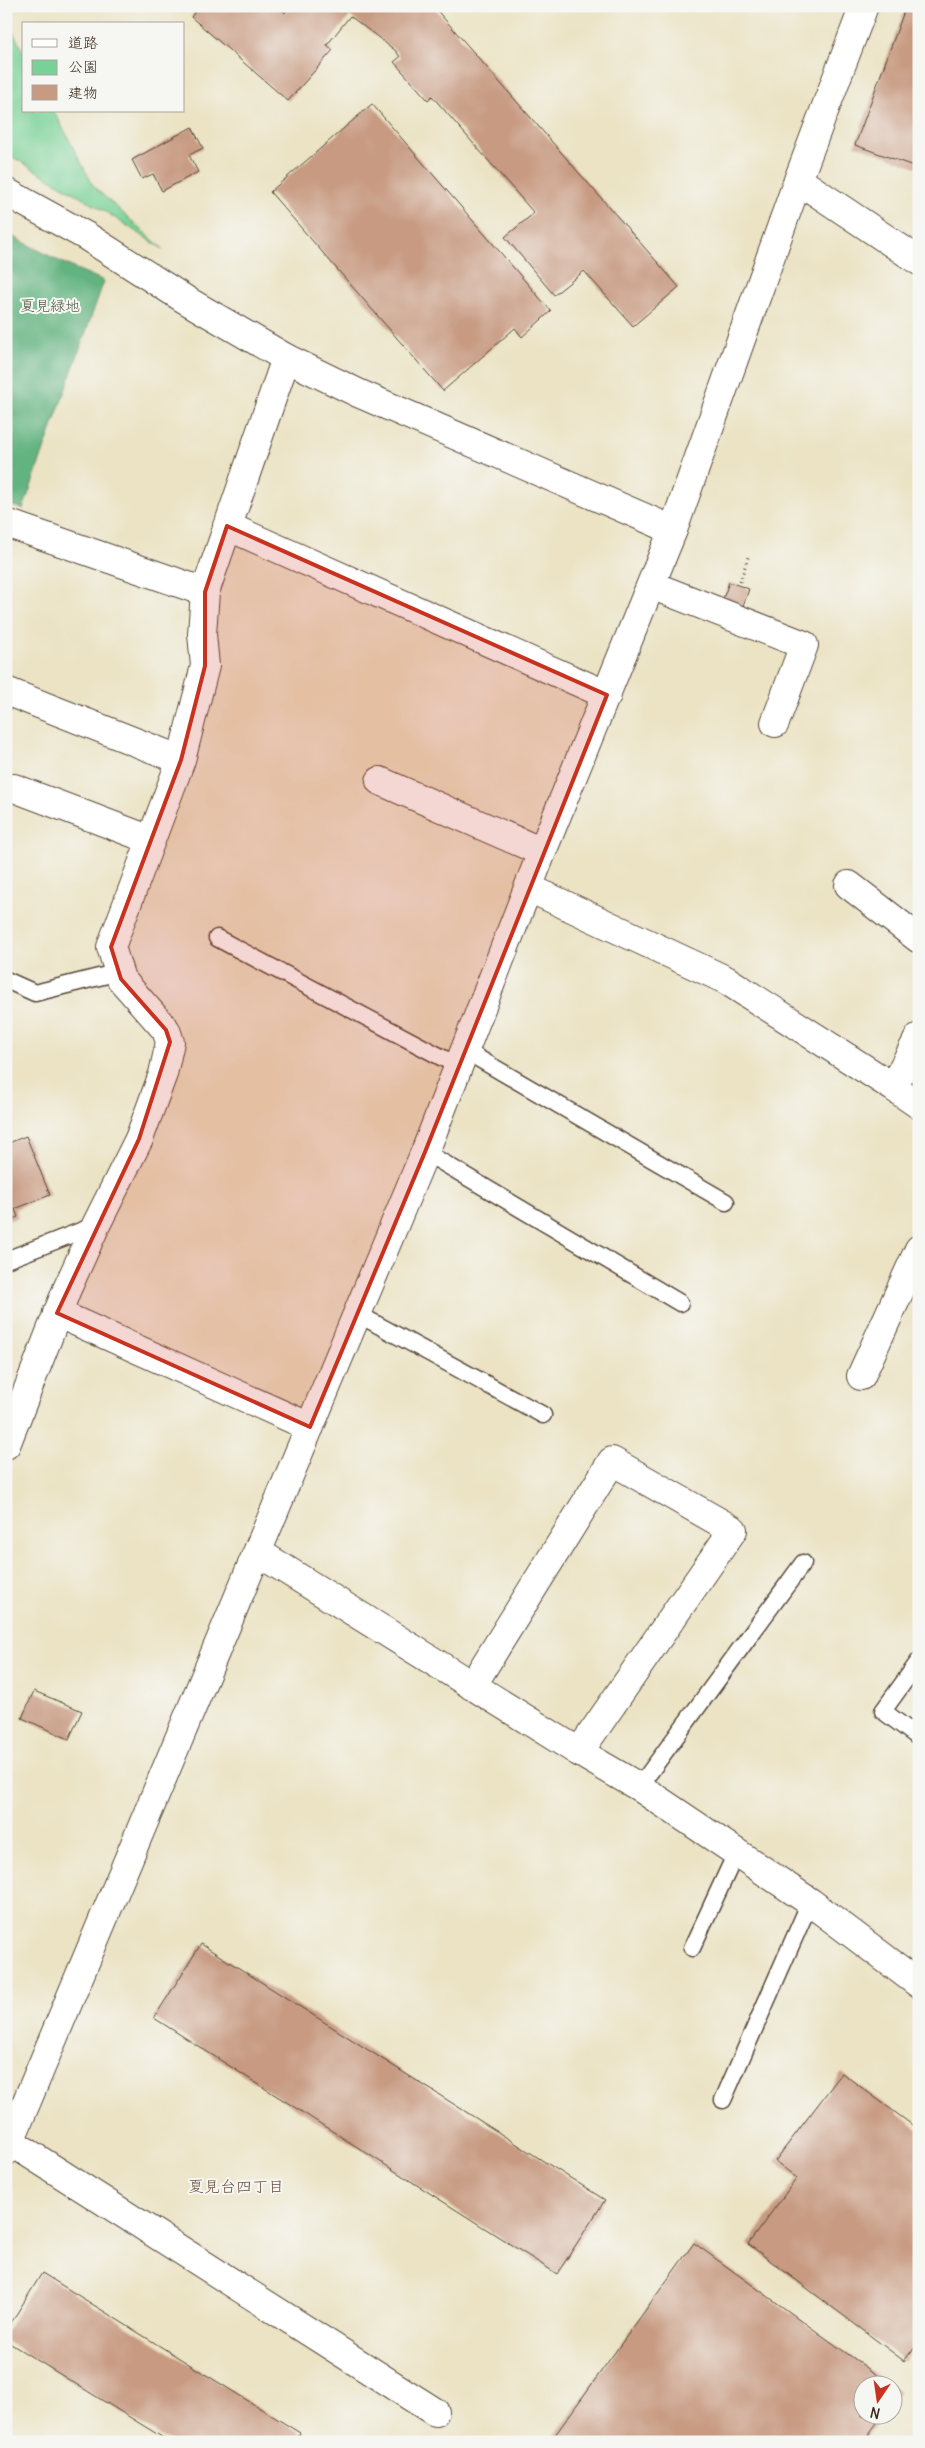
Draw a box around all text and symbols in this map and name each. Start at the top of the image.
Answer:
legend [22,22,185,112]
text: 道路 [68,33,98,52]
text: 公園 [68,57,98,76]
text: 建物 [68,83,98,102]
park label: 夏見緑地 [20,296,80,315]
district label: 夏見台四丁目 [188,2176,284,2196]
north arrow [852,2376,902,2426]
text: N [868,2403,882,2423]

